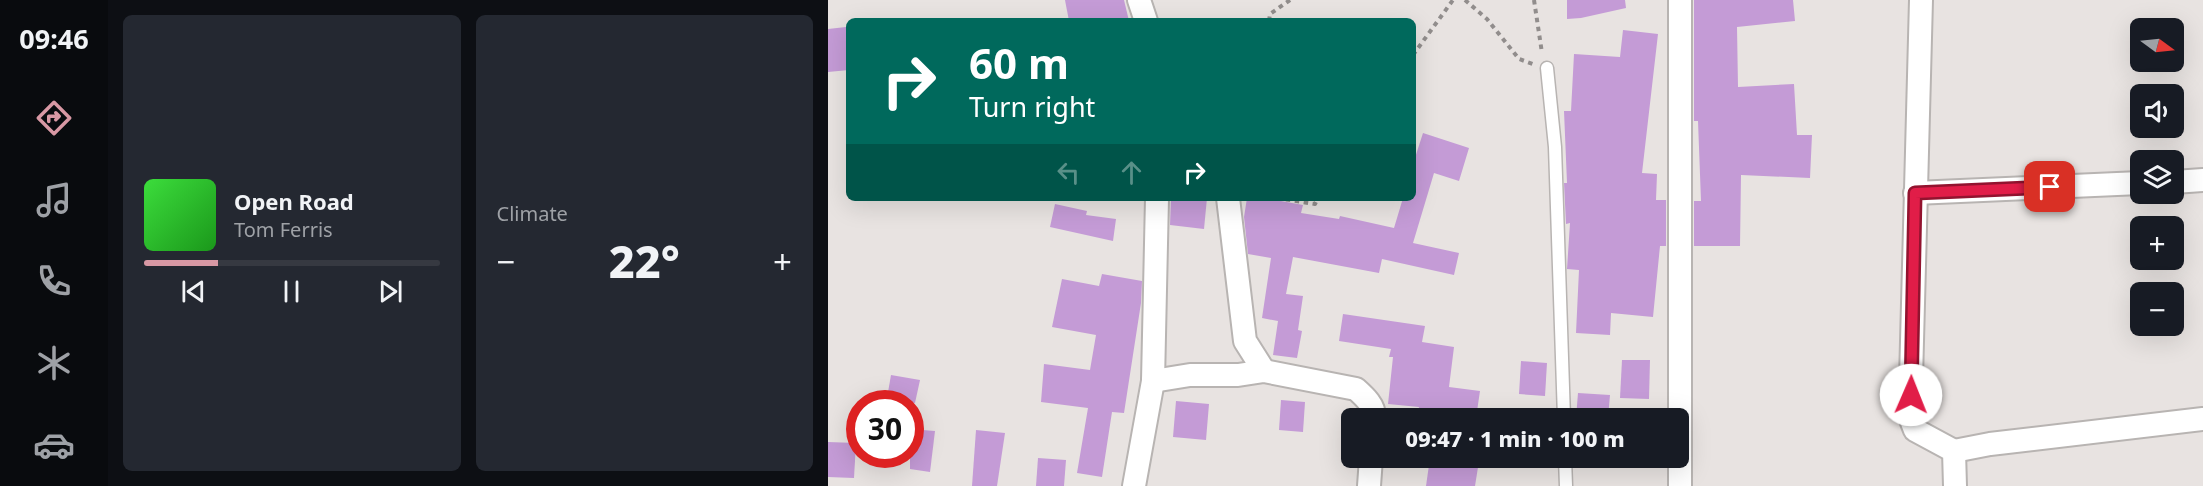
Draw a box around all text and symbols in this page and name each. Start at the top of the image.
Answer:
north arrow [2130,18,2184,72]
map controls [2130,18,2184,336]
text: 09:46 [19,20,89,57]
text: 60 m [969,34,1069,91]
icon: right [870,42,948,120]
button: sound [2130,84,2184,138]
text: Turn right [969,88,1095,125]
icon: directions [33,97,75,139]
button: layers [2130,150,2184,204]
icon: left [1052,156,1085,189]
icon: ahead [1115,156,1148,189]
icon: right [1178,156,1211,189]
pin [2024,161,2075,212]
icon: arrive [2033,170,2066,203]
icon: music [33,179,75,221]
text: Open Road [234,186,354,216]
text: Climate [497,200,568,227]
text: Tom Ferris [234,216,333,243]
button: + [2130,216,2184,270]
text: 22° [609,230,680,291]
text: − [497,239,515,284]
text: + [773,239,792,284]
icon: phone [33,260,75,302]
icon: previous [177,275,210,308]
icon: pause [275,275,308,308]
icon: next [374,275,407,308]
button: − [2130,282,2184,336]
icon: climate [33,342,75,384]
position arrow [1879,363,1943,427]
speed limit sign: 30 [846,390,924,468]
text: 09:47 · 1 min · 100 m [1405,423,1625,453]
icon: car [33,424,75,466]

